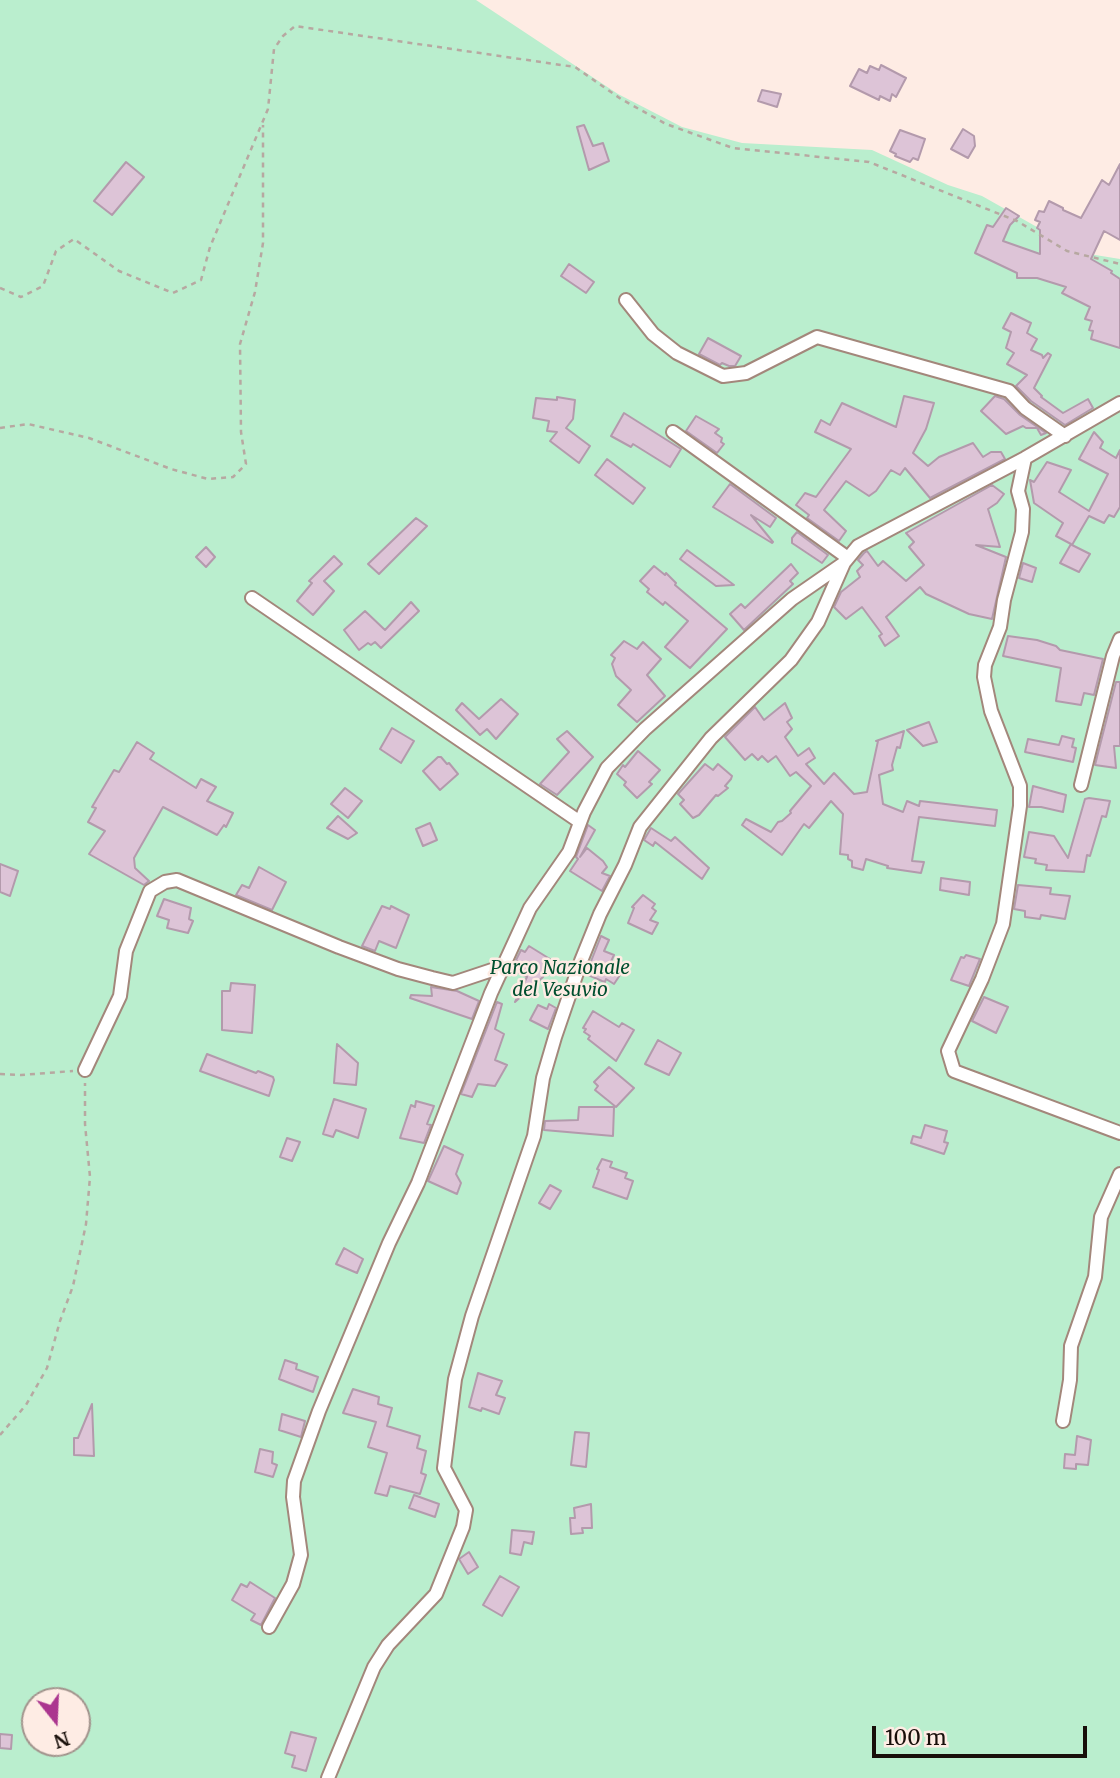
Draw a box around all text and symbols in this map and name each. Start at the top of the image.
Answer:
park label: Parco Nazionale del Vesuvio [490,958,630,1002]
north arrow [21,1687,91,1757]
scale bar [875,1712,1090,1756]
text: 100 m [885,1724,947,1751]
text: N [51,1726,73,1754]

